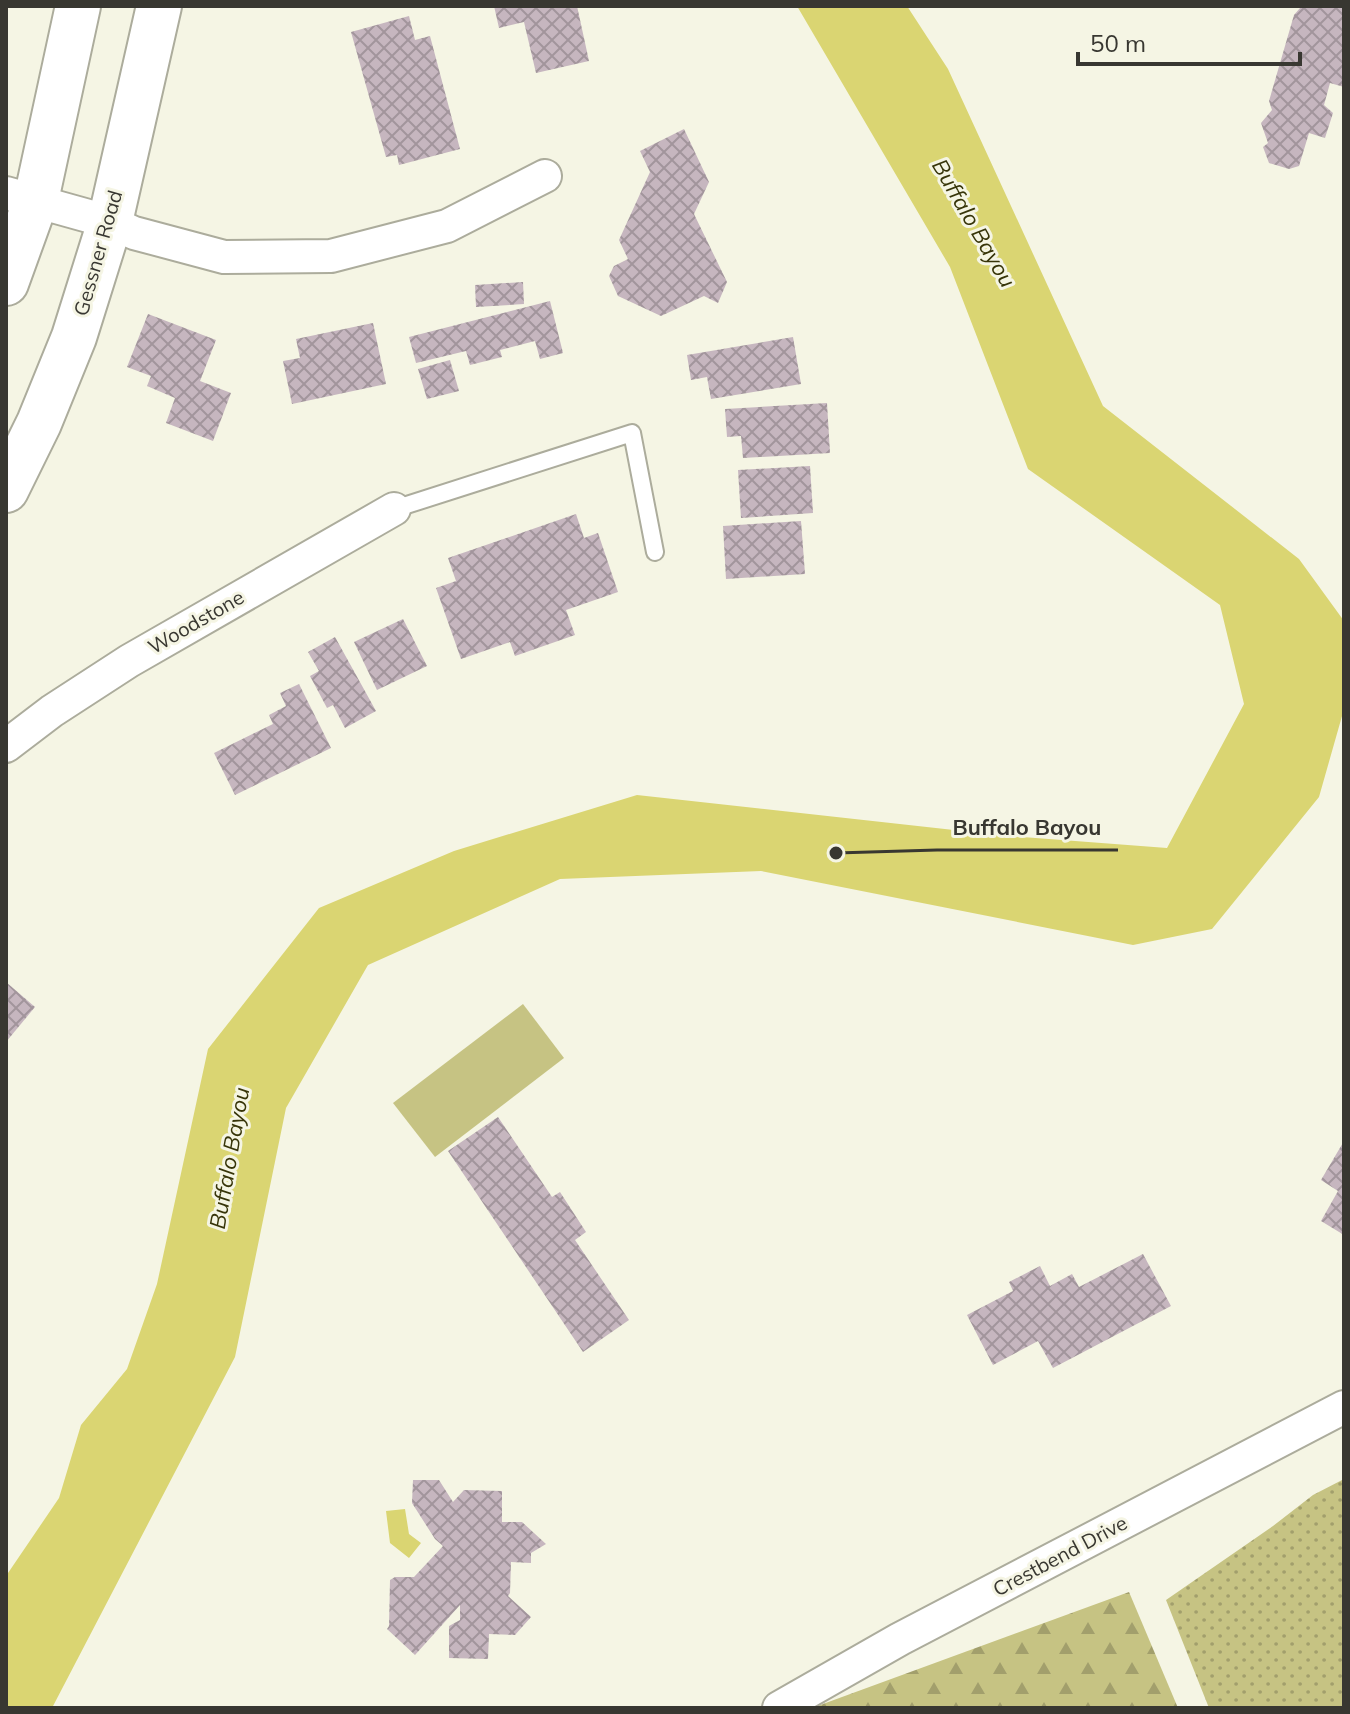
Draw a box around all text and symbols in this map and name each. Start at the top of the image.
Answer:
scale bar [1078,16,1300,66]
text: 50 m [1090,28,1146,58]
water label: Buffalo Bayou [926,154,1022,292]
street label: Gessner Road [68,187,127,319]
street label: Woodstone [143,584,248,659]
callout: Buffalo Bayou [937,804,1118,850]
text: Buffalo Bayou [953,813,1101,841]
water label: Buffalo Bayou [203,1085,255,1231]
street label: Crestbend Drive [988,1510,1131,1601]

